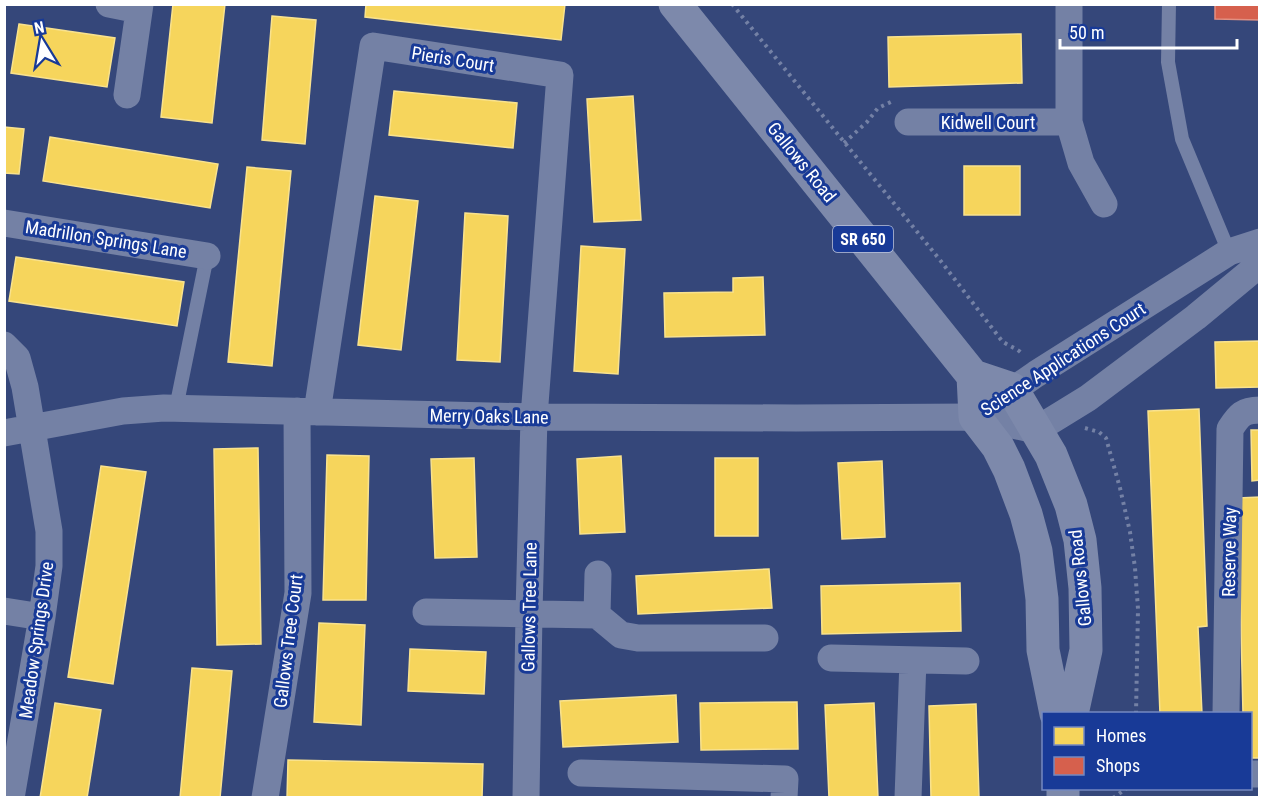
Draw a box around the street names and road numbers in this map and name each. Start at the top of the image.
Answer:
street label: Pieris Court [410,42,496,76]
street label: Kidwell Court [941,112,1035,133]
street label: Gallows Road [763,118,841,206]
street label: Madrillon Springs Lane [24,216,188,262]
road number: SR 650 [833,226,893,252]
street label: Science Applications Court [977,298,1149,420]
street label: Merry Oaks Lane [429,404,549,428]
street label: Reserve Way [1218,506,1240,597]
street label: Gallows Road [1065,529,1095,627]
street label: Gallows Tree Lane [517,542,541,672]
street label: Meadow Springs Drive [15,560,57,720]
street label: Gallows Tree Court [269,573,307,709]

